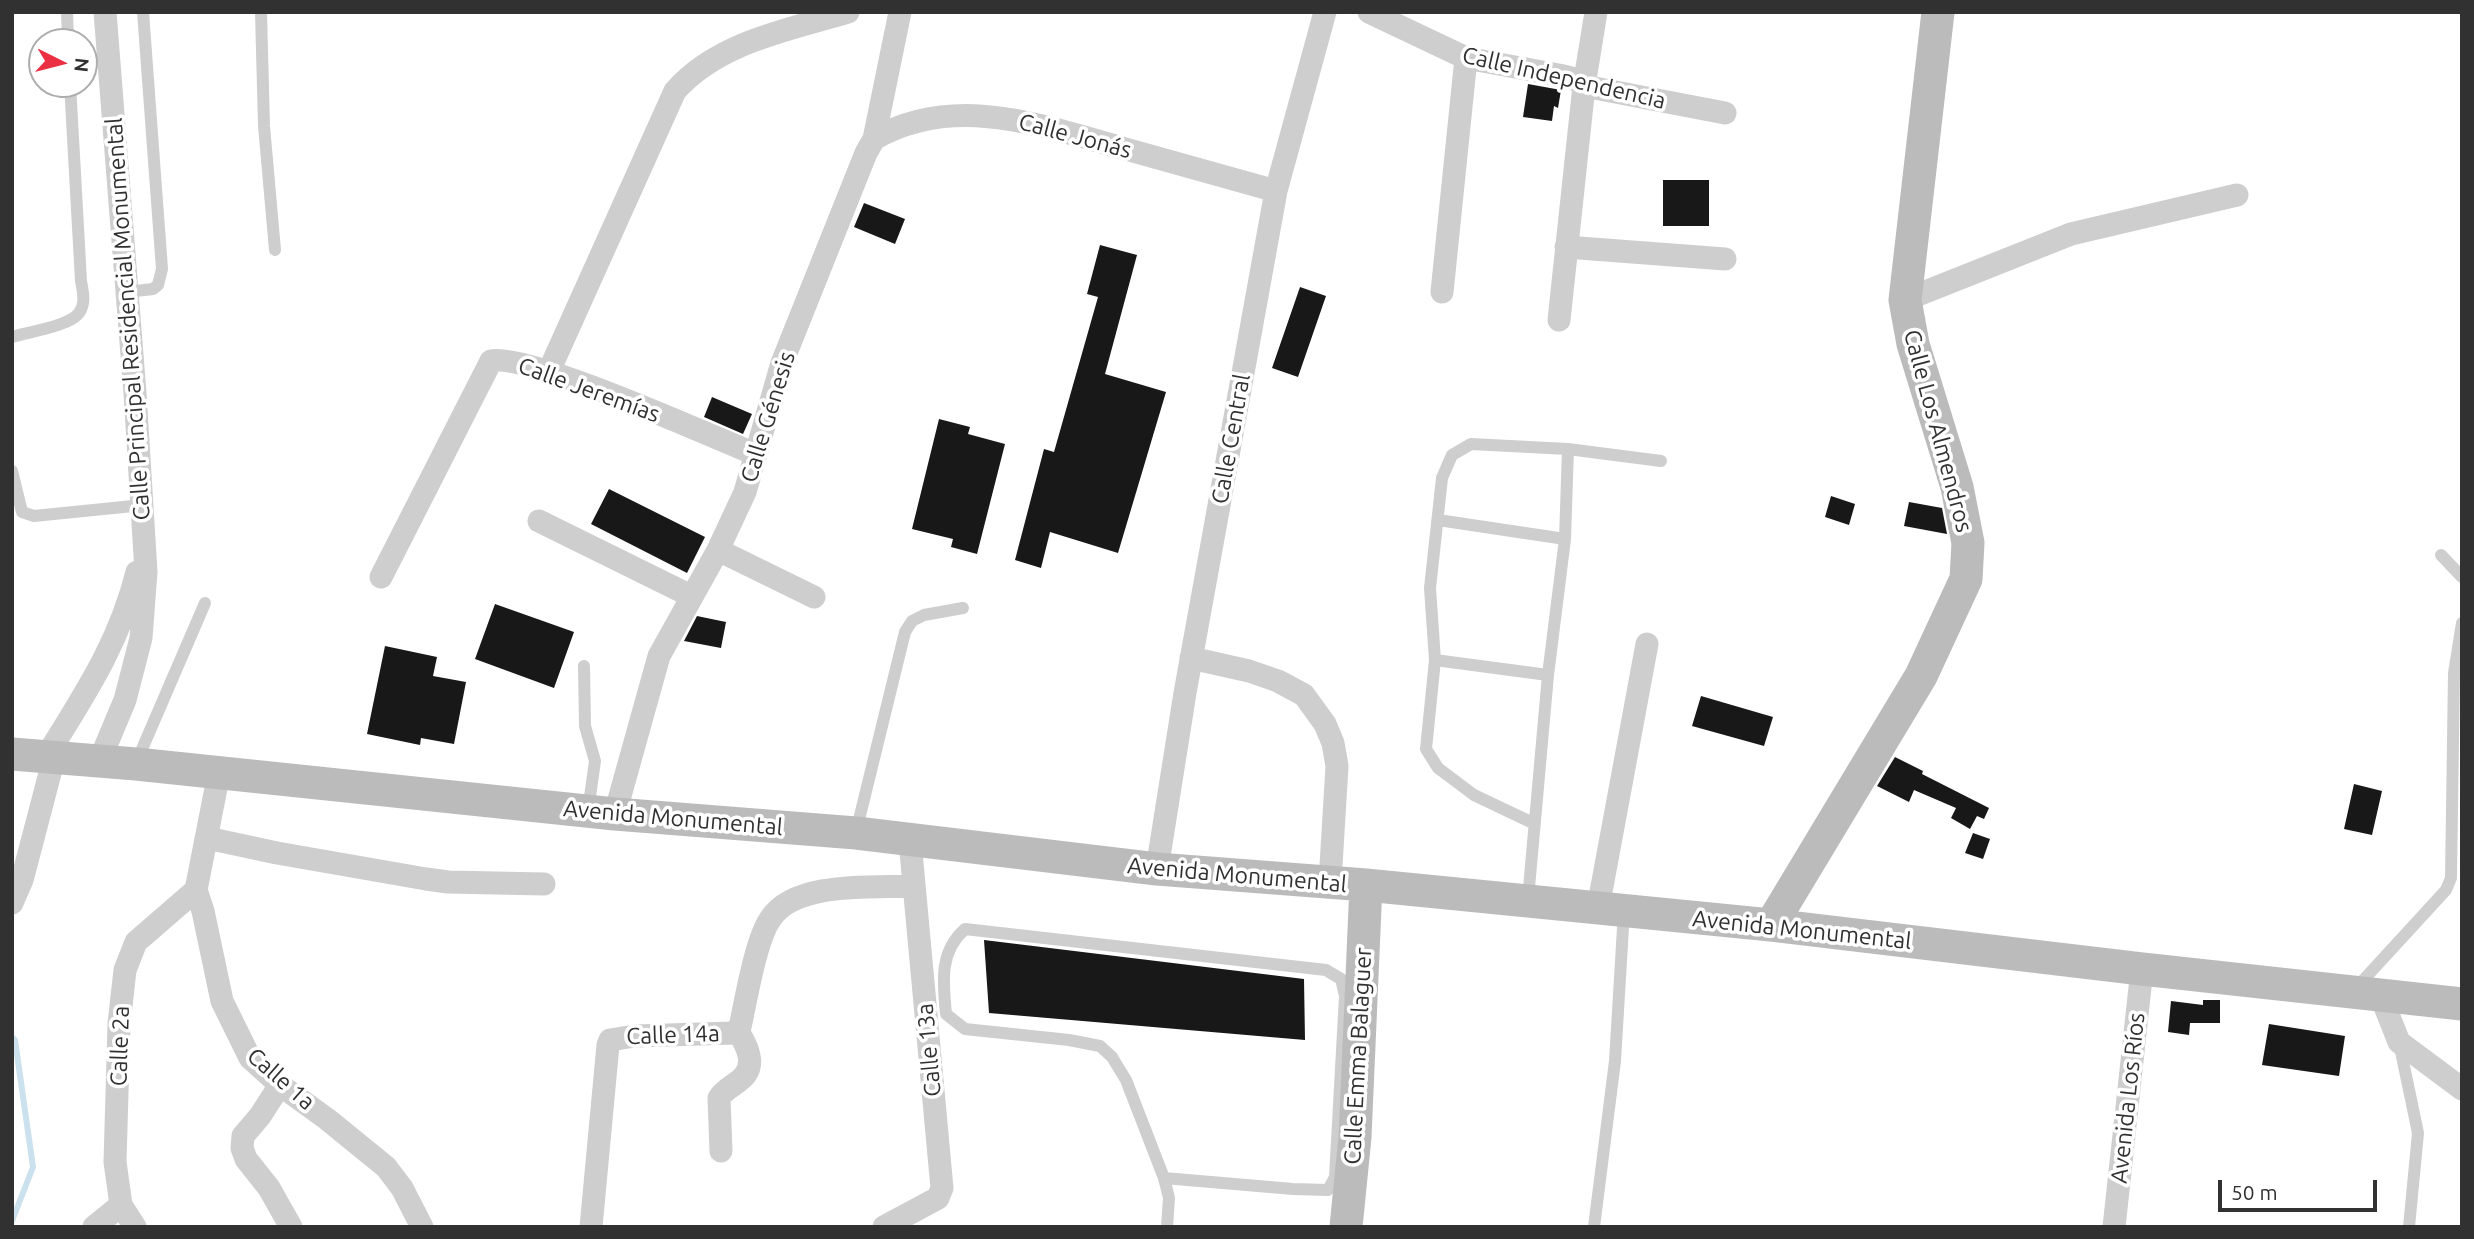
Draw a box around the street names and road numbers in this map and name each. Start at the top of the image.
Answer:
street label: Calle Independencia [1460,41,1668,115]
street label: Calle Jonás [1016,108,1134,164]
street label: Calle Principal Residencial Monumental [100,117,156,521]
street label: Calle Los Almendros [1898,327,1978,535]
street label: Calle Génesis [735,348,801,486]
street label: Calle Jeremías [514,352,664,428]
street label: Calle Central [1206,372,1256,506]
street label: Avenida Monumental [562,795,784,841]
street label: Avenida Monumental [1126,852,1348,898]
street label: Avenida Monumental [1691,905,1913,955]
street label: Calle Emma Balaguer [1339,947,1377,1165]
street label: Calle 13a [911,1002,947,1098]
street label: Calle 2a [105,1005,135,1087]
street label: Avenida Los Ríos [2105,1011,2151,1185]
street label: Calle 14a [626,1020,720,1050]
street label: Calle 1a [241,1042,321,1116]

